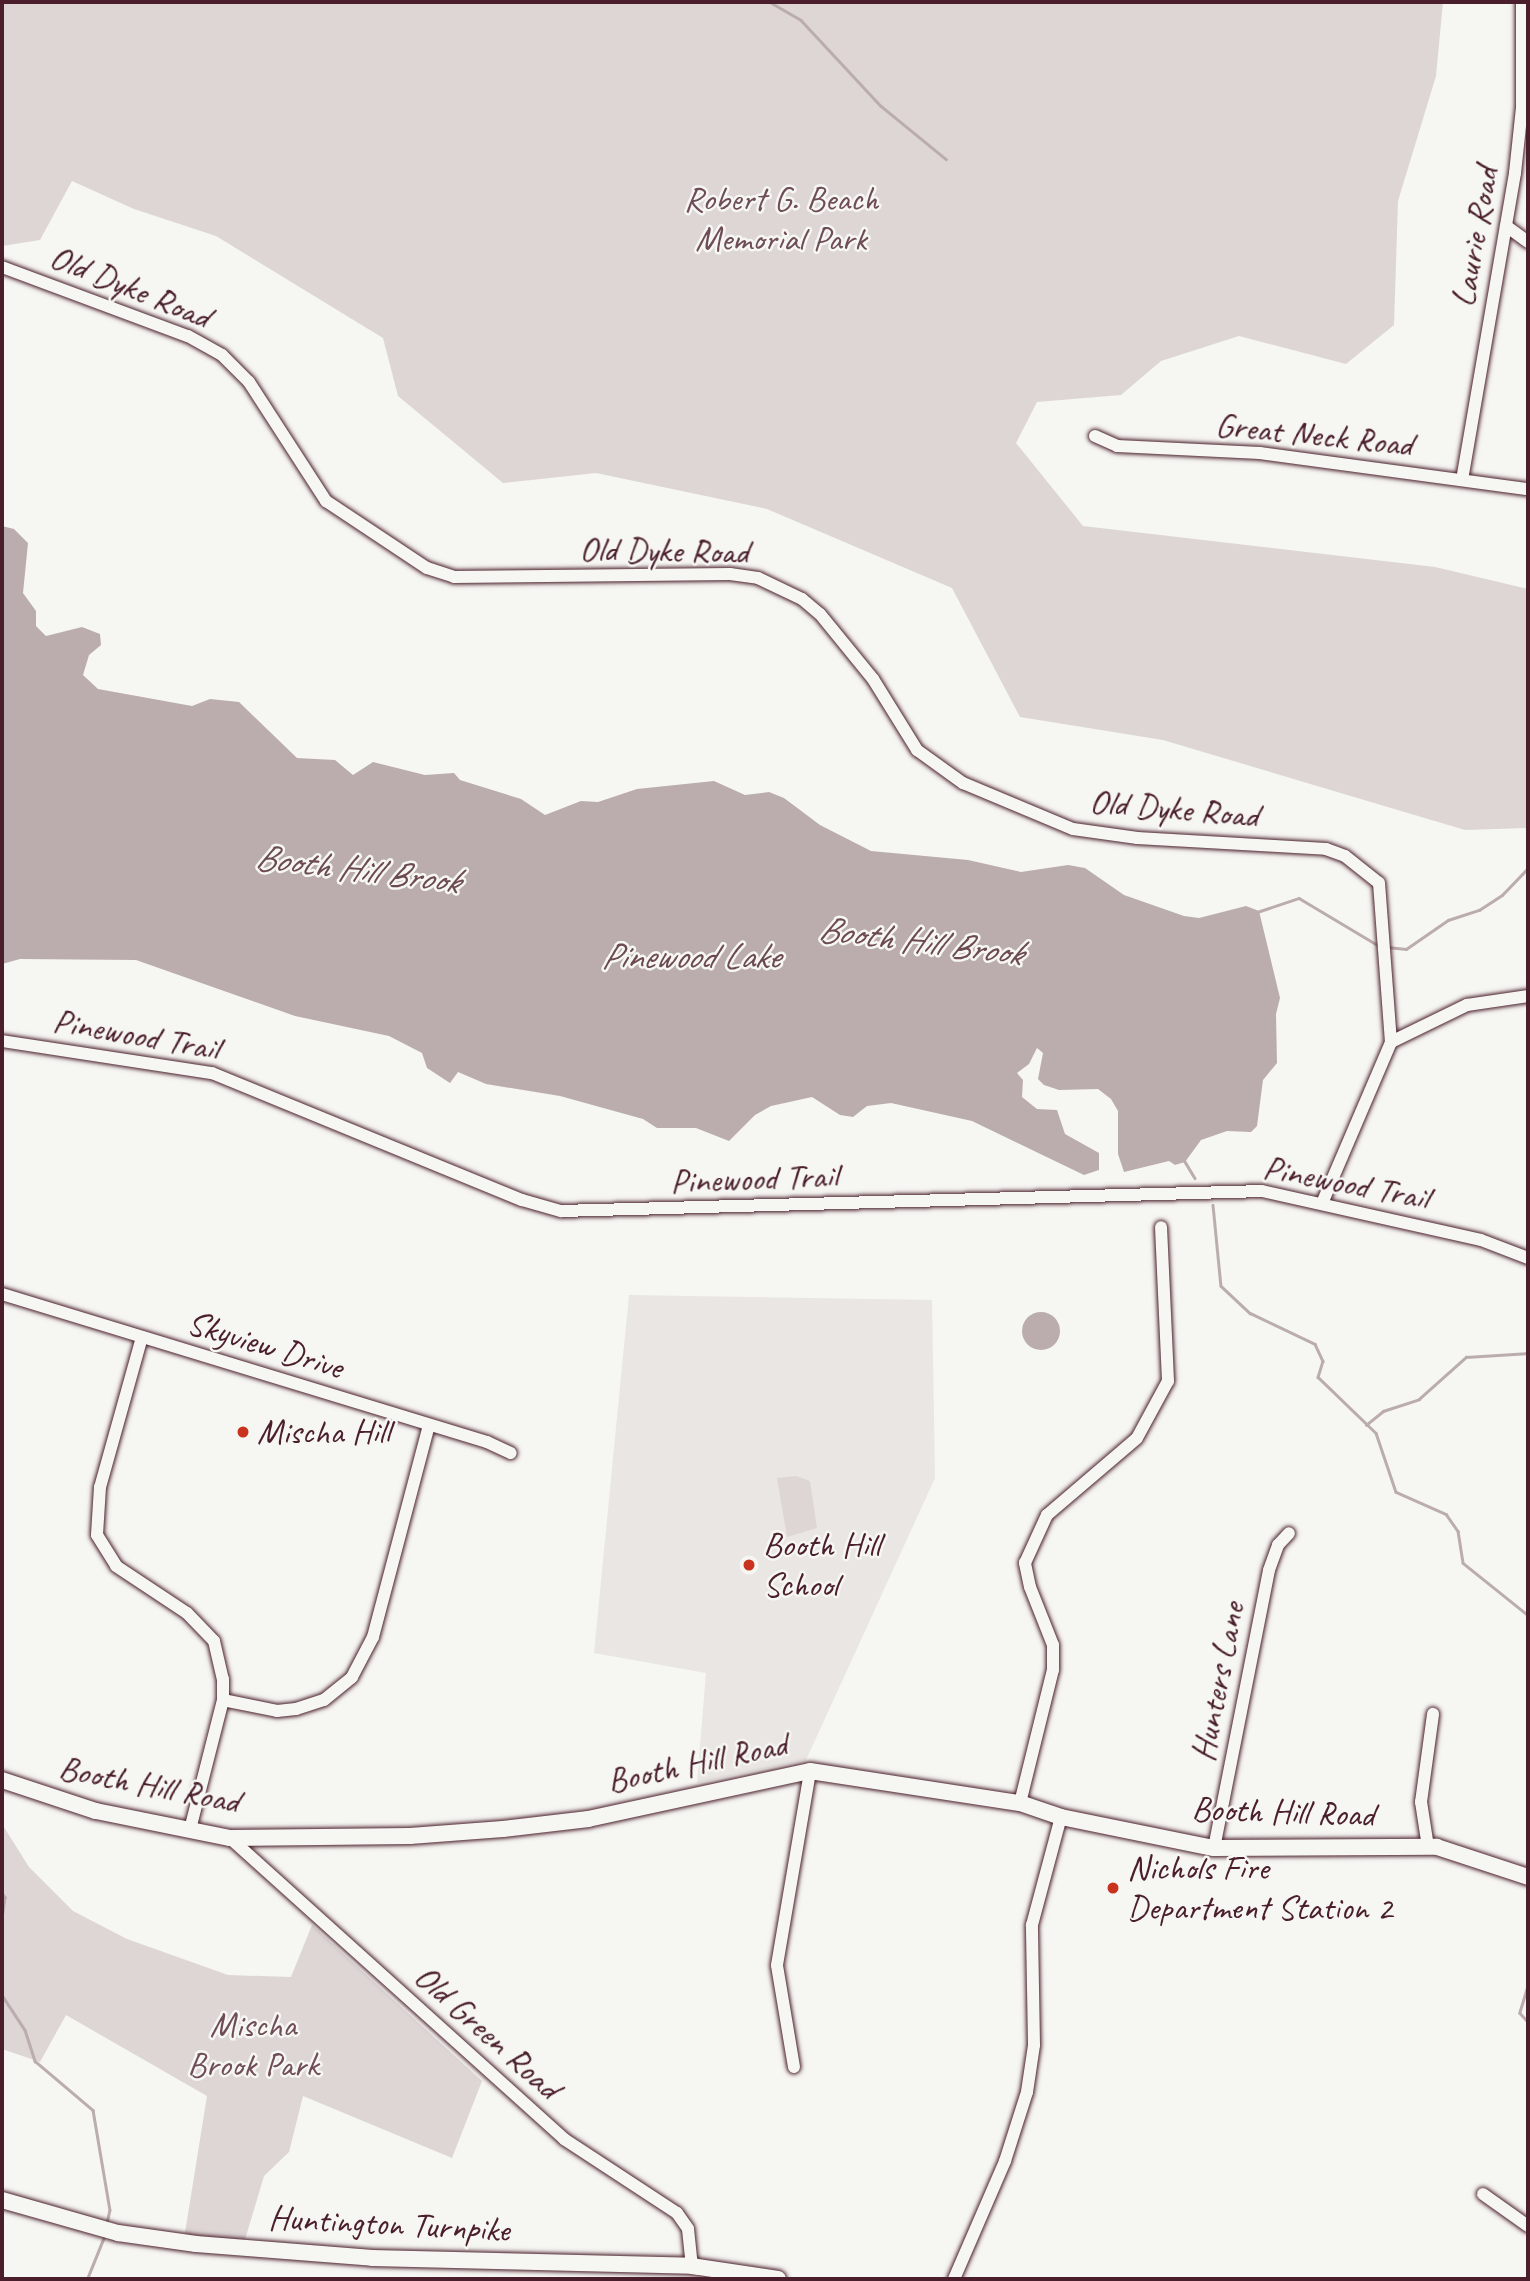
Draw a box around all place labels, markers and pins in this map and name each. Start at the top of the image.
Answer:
place label: Mischa Hill [257,1411,390,1453]
marker: Mischa Hill [235,1424,251,1440]
place label: Booth Hill School [763,1524,880,1606]
marker: Booth Hill School [741,1557,757,1573]
place label: Nichols Fire Department Station 2 [1127,1847,1392,1929]
marker: Nichols Fire Department Station 2 [1105,1880,1121,1896]

